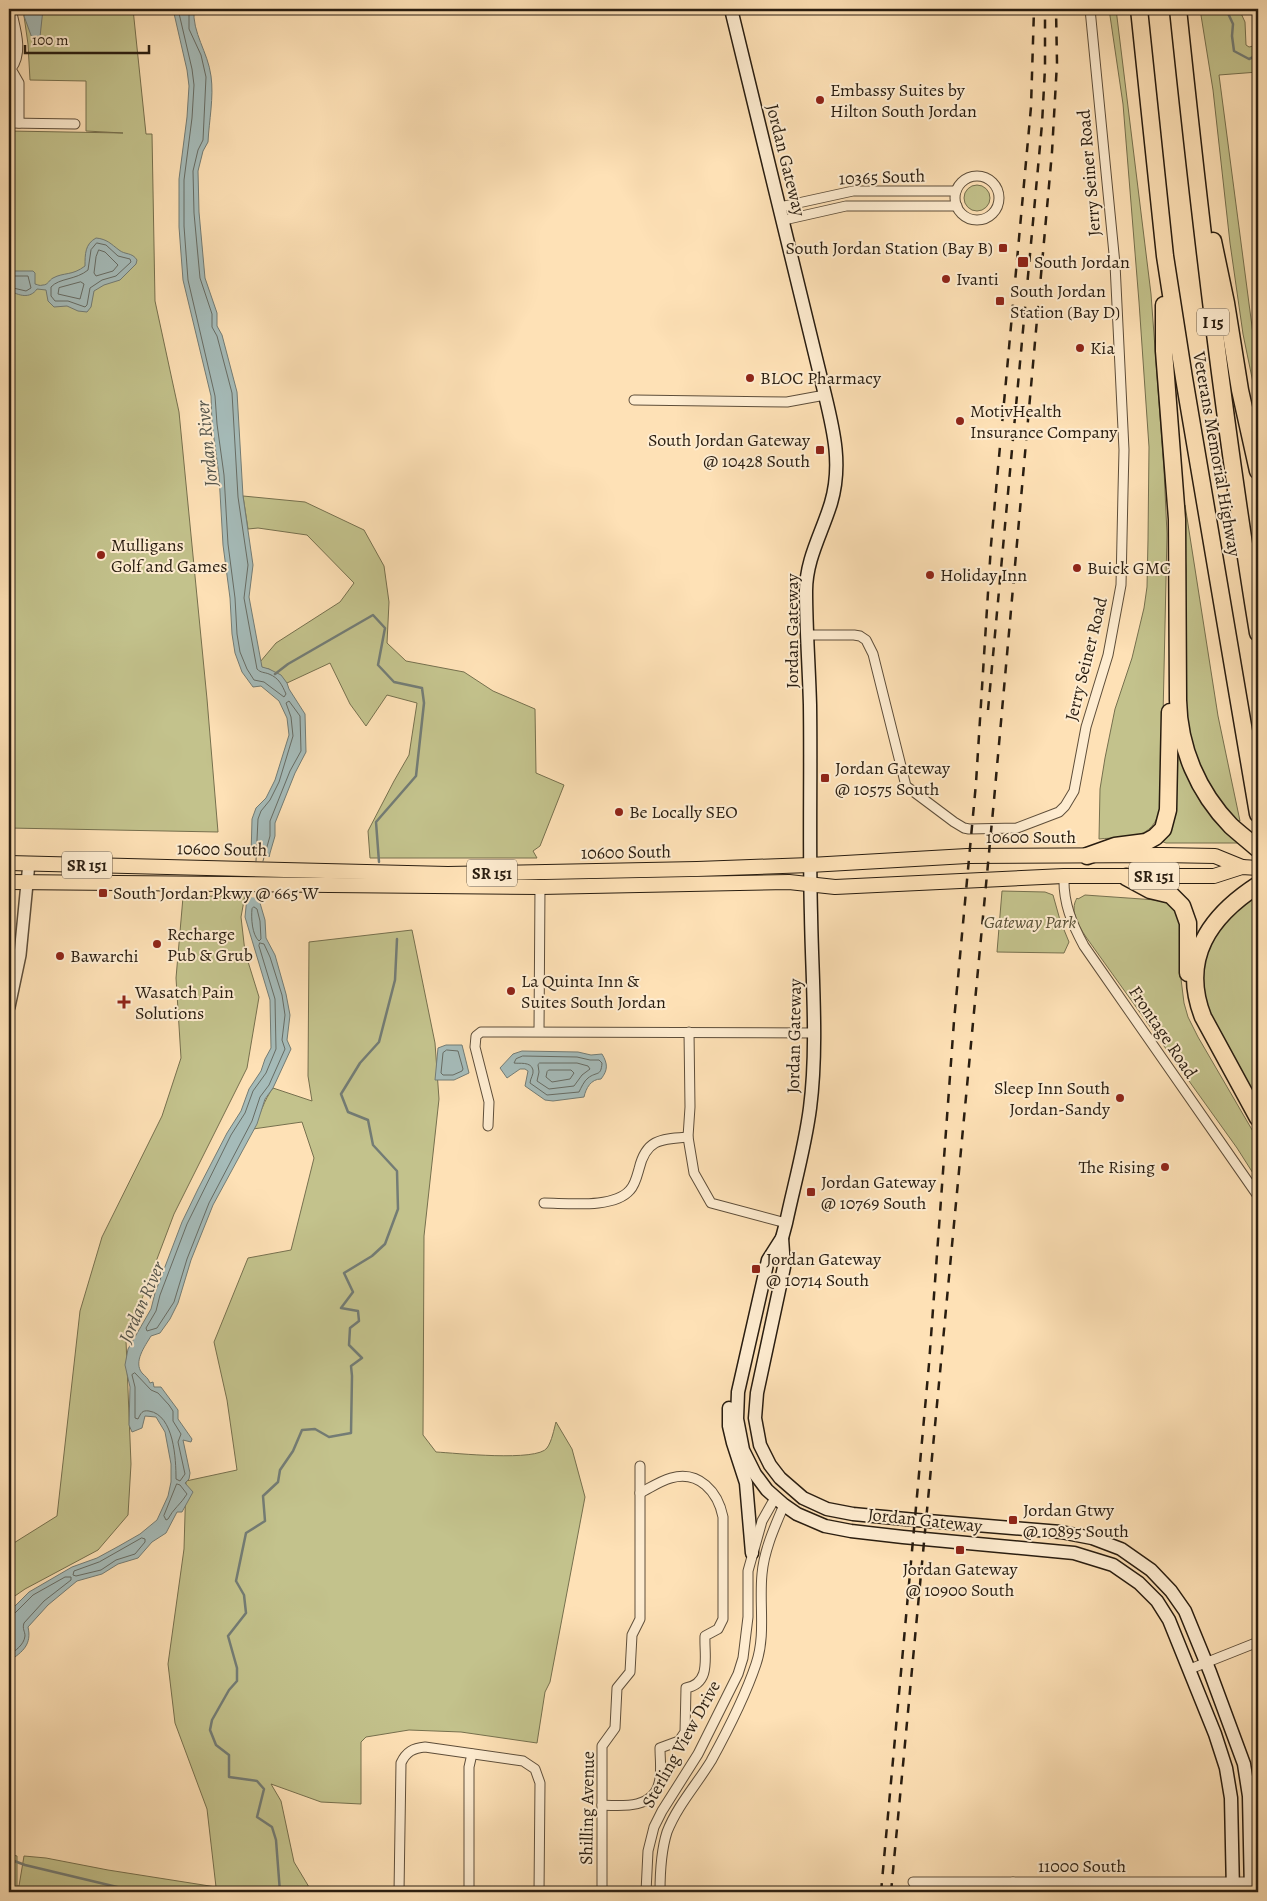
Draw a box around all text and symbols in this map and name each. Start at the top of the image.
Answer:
scale bar [25,22,149,54]
text: 100 m [32,30,69,50]
place label: Embassy Suites by Hilton South Jordan [830,78,977,123]
marker: Embassy Suites by Hilton South Jordan [814,94,826,106]
street label: Jordan Gateway [760,101,812,220]
street label: Jerry Seiner Road [1071,108,1106,237]
street label: 10365 South [838,163,926,190]
place label: South Jordan Station (Bay B) [785,236,993,260]
marker: South Jordan Station (Bay B) [997,242,1009,254]
place label: South Jordan [1034,250,1130,274]
marker: South Jordan [1016,255,1030,269]
place label: Ivanti [956,267,999,291]
marker: Ivanti [940,273,952,285]
place label: South Jordan Station (Bay D) [1010,279,1120,324]
marker: South Jordan Station (Bay D) [994,295,1006,307]
road number: I 15 [1197,308,1229,336]
place label: Kia [1090,336,1115,360]
marker: Kia [1074,342,1086,354]
street label: Veterans Memorial Highway [1187,349,1247,559]
place label: BLOC Pharmacy [760,366,882,390]
marker: BLOC Pharmacy [744,372,756,384]
water label: Jordan River [189,398,225,489]
place label: MotivHealth Insurance Company [970,399,1118,444]
marker: MotivHealth Insurance Company [954,415,966,427]
place label: South Jordan Gateway @ 10428 South [648,428,811,473]
marker: South Jordan Gateway @ 10428 South [814,444,826,456]
place label: Mulligans Golf and Games [111,533,227,578]
marker: Mulligans Golf and Games [95,549,107,561]
place label: Buick GMC [1087,556,1171,580]
marker: Buick GMC [1071,562,1083,574]
place label: Holiday Inn [940,563,1027,587]
marker: Holiday Inn [924,569,936,581]
street label: Jordan Gateway [780,573,804,689]
street label: Jerry Seiner Road [1059,594,1113,724]
place label: Jordan Gateway @ 10575 South [835,756,951,801]
marker: Jordan Gateway @ 10575 South [819,772,831,784]
place label: Be Locally SEO [629,800,738,824]
marker: Be Locally SEO [613,806,625,818]
street label: 10600 South [986,825,1077,849]
street label: 10600 South [177,836,268,862]
street label: 10600 South [581,839,672,865]
road number: SR 151 [62,852,112,878]
road number: SR 151 [467,860,517,886]
road number: SR 151 [1129,862,1179,889]
place label: South Jordan Pkwy @ 665 W [113,881,319,905]
marker: South Jordan Pkwy @ 665 W [97,887,109,899]
park label: Gateway Park [984,910,1076,934]
place label: Recharge Pub & Grub [167,922,253,967]
marker: Recharge Pub & Grub [151,938,163,950]
place label: Bawarchi [70,944,139,968]
marker: Bawarchi [54,950,66,962]
place label: La Quinta Inn & Suites South Jordan [521,969,666,1014]
street label: Jordan Gateway [781,977,807,1094]
place label: Wasatch Pain Solutions [134,980,234,1025]
street label: Frontage Road [1123,981,1203,1083]
marker: La Quinta Inn & Suites South Jordan [505,985,517,997]
marker: Wasatch Pain Solutions [117,995,131,1009]
place label: Sleep Inn South Jordan-Sandy [994,1076,1111,1121]
marker: Sleep Inn South Jordan-Sandy [1114,1092,1126,1104]
place label: The Rising [1078,1155,1155,1179]
marker: The Rising [1159,1161,1171,1173]
place label: Jordan Gateway @ 10769 South [821,1170,937,1215]
marker: Jordan Gateway @ 10769 South [805,1186,817,1198]
place label: Jordan Gateway @ 10714 South [766,1247,882,1292]
water label: Jordan River [112,1256,172,1348]
marker: Jordan Gateway @ 10714 South [750,1263,762,1275]
place label: Jordan Gtwy @ 10895 South [1023,1498,1129,1543]
street label: Jordan Gateway [867,1502,984,1538]
marker: Jordan Gtwy @ 10895 South [1007,1514,1019,1526]
marker: Jordan Gateway @ 10900 South [954,1544,966,1556]
place label: Jordan Gateway @ 10900 South [902,1557,1018,1602]
street label: Sterling View Drive [636,1676,726,1812]
street label: Shilling Avenue [574,1751,600,1865]
street label: 11000 South [1038,1854,1126,1878]

